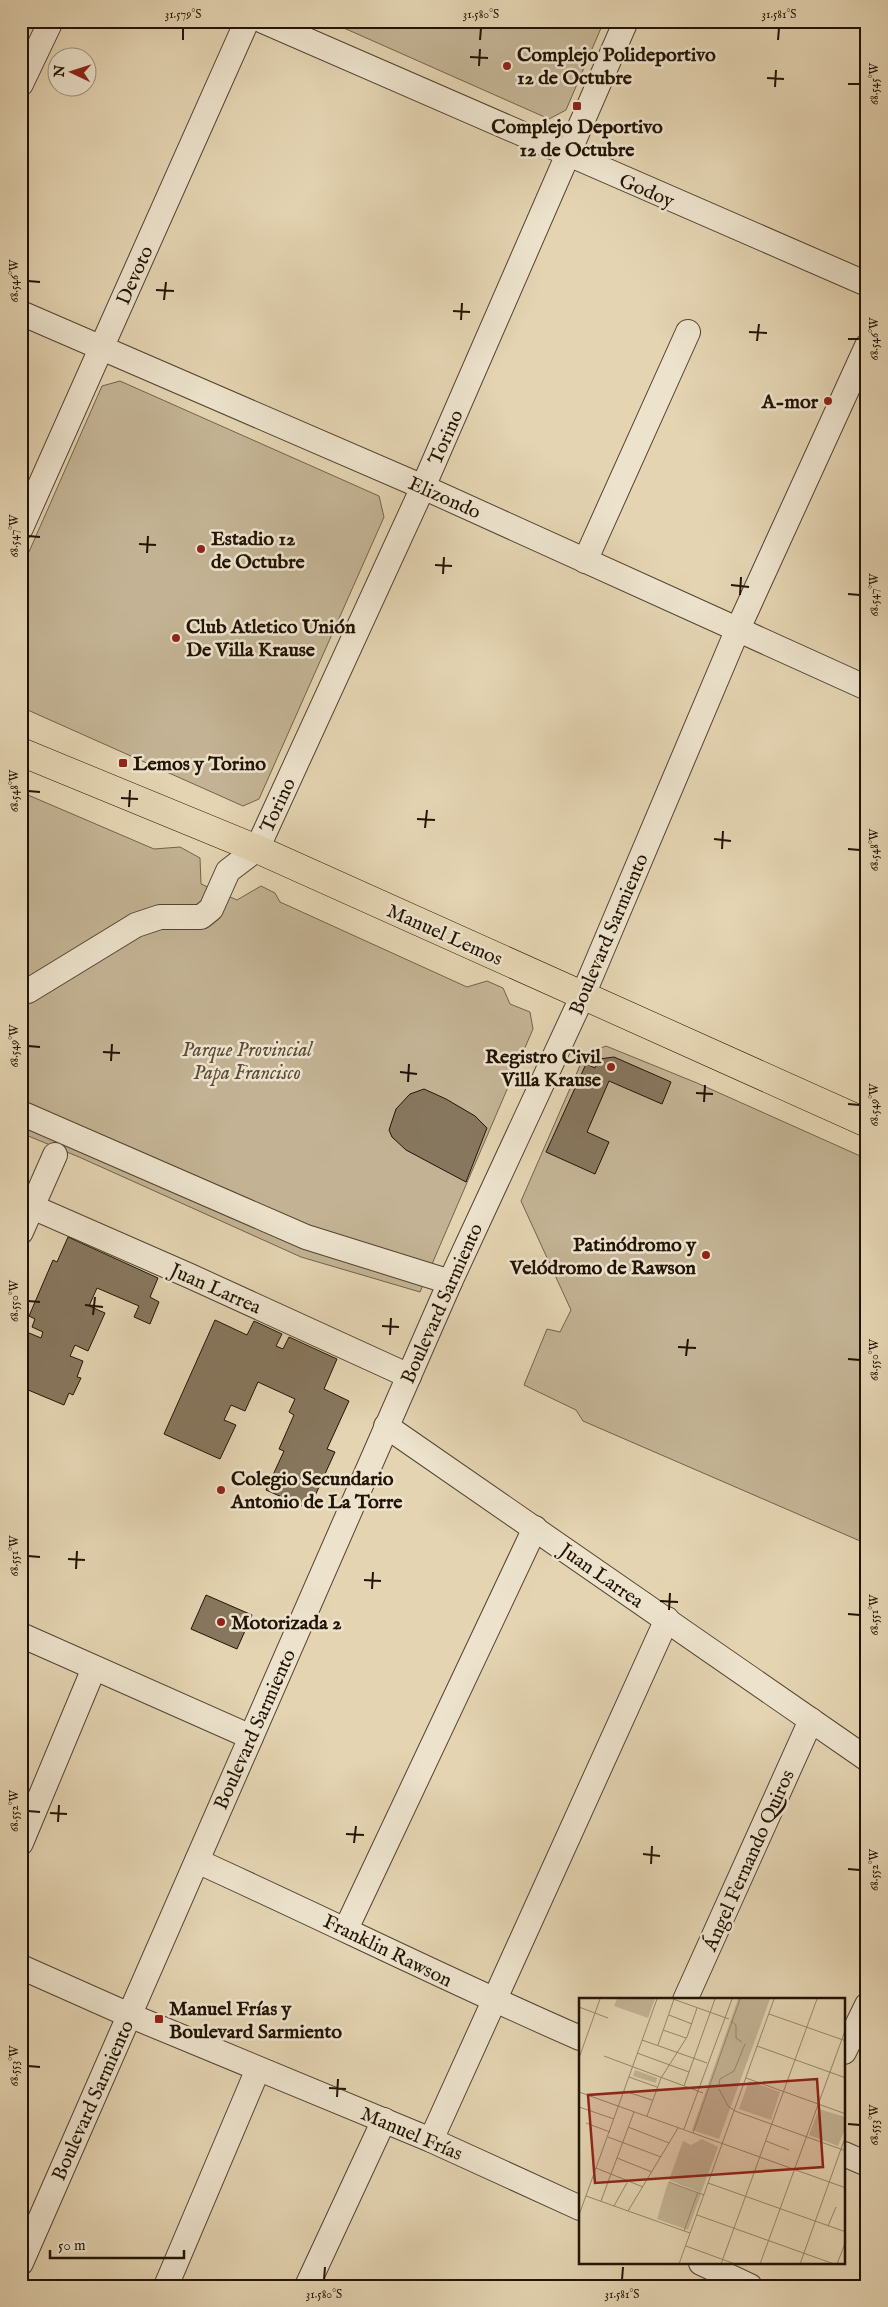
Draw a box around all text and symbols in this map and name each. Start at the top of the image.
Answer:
text: 31.579°S [165,7,201,22]
text: 31.580°S [463,7,499,22]
text: 31.581°S [761,7,797,22]
place label: Complejo Polideportivo 12 de Octubre [517,43,716,91]
north arrow [48,48,98,98]
marker: Complejo Polideportivo 12 de Octubre [501,60,513,72]
text: 68.545°W [867,62,882,105]
text: N [51,64,69,79]
marker: Complejo Deportivo 12 de Octubre [571,100,583,112]
place label: Complejo Deportivo 12 de Octubre [491,115,663,163]
street label: Godoy [615,169,678,214]
street label: Devoto [111,242,160,309]
text: 68.546°W [7,259,22,302]
text: 68.546°W [867,317,882,360]
place label: A-mor [761,390,819,415]
marker: A-mor [822,395,834,407]
street label: Torino [423,406,470,469]
street label: Elizondo [404,471,485,525]
text: 68.547°W [7,514,22,558]
place label: Estadio 12 de Octubre [211,527,306,575]
marker: Estadio 12 de Octubre [195,543,207,555]
text: 68.547°W [867,573,882,617]
place label: Club Atletico Unión De Villa Krause [186,615,356,663]
marker: Club Atletico Unión De Villa Krause [170,632,182,644]
place label: Lemos y Torino [133,752,266,777]
marker: Lemos y Torino [117,757,129,769]
text: 68.548°W [7,769,22,812]
street label: Torino [255,774,302,837]
text: 68.548°W [867,828,882,871]
street label: Boulevard Sarmiento [564,850,655,1019]
street label: Manuel Lemos [383,899,506,972]
text: 68.549°W [7,1024,22,1068]
park label: Parque Provincial Papa Francisco [182,1038,314,1086]
place label: Registro Civil Villa Krause [485,1045,602,1093]
marker: Registro Civil Villa Krause [605,1061,617,1073]
text: 68.549°W [867,1083,882,1127]
street label: Boulevard Sarmiento [396,1219,489,1388]
place label: Patinódromo y Velódromo de Rawson [509,1233,697,1281]
marker: Patinódromo y Velódromo de Rawson [700,1249,712,1261]
street label: Juan Larrea [164,1257,265,1321]
text: 68.550°W [7,1279,22,1322]
text: 68.550°W [867,1338,882,1381]
place label: Colegio Secundario Antonio de La Torre [230,1467,403,1515]
marker: Colegio Secundario Antonio de La Torre [215,1484,227,1496]
text: 68.551°W [7,1535,22,1576]
street label: Juan Larrea [553,1537,648,1615]
text: 68.551°W [867,1594,882,1635]
place label: Motorizada 2 [231,1611,342,1636]
marker: Motorizada 2 [215,1616,227,1628]
street label: Boulevard Sarmiento [209,1645,302,1814]
street label: Ángel Fernando Quiros [698,1766,801,1956]
text: 68.552°W [7,1790,22,1832]
text: 68.552°W [867,1849,882,1891]
street label: Franklin Rawson [319,1909,456,1994]
place label: Manuel Frías y Boulevard Sarmiento [169,1997,342,2045]
inset map [579,1998,846,2264]
marker: Manuel Frías y Boulevard Sarmiento [153,2013,165,2025]
street label: Boulevard Sarmiento [47,2016,140,2185]
text: 68.553°W [7,2045,22,2086]
street label: Manuel Frías [357,2102,466,2167]
text: 68.553°W [867,2104,882,2145]
scale bar [50,2227,184,2259]
text: 50 m [58,2236,86,2255]
text: 31.580°S [306,2287,342,2302]
text: 31.581°S [604,2287,640,2302]

